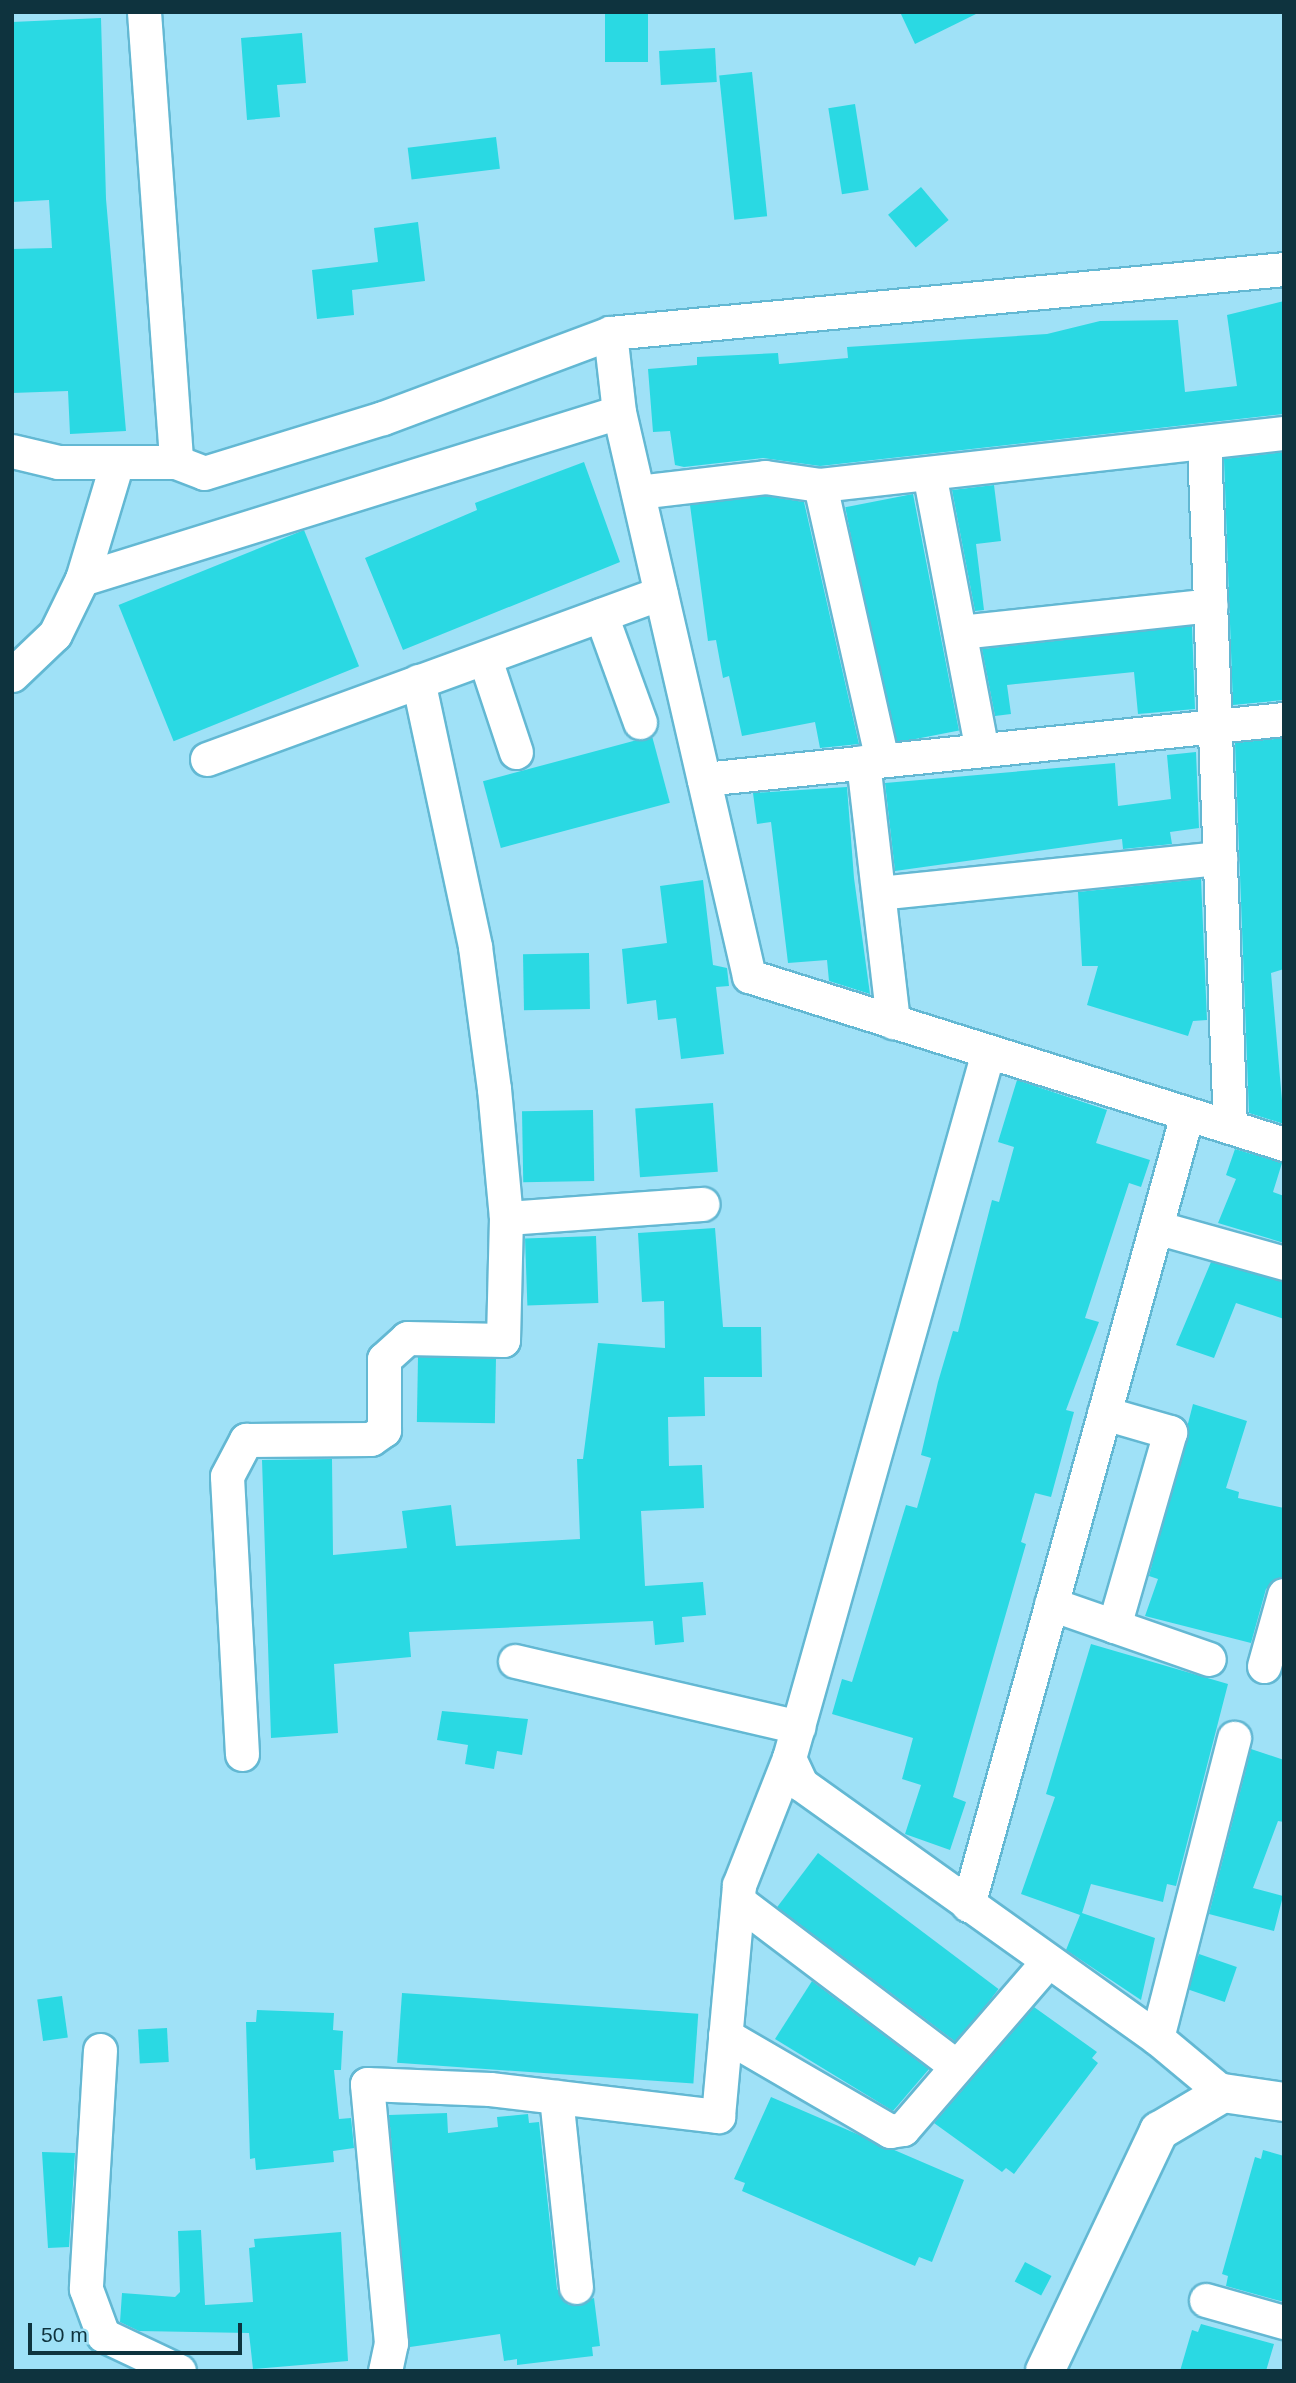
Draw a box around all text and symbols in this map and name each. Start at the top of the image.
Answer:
scale bar [32,2310,245,2354]
text: 50 m [41,2323,88,2346]

